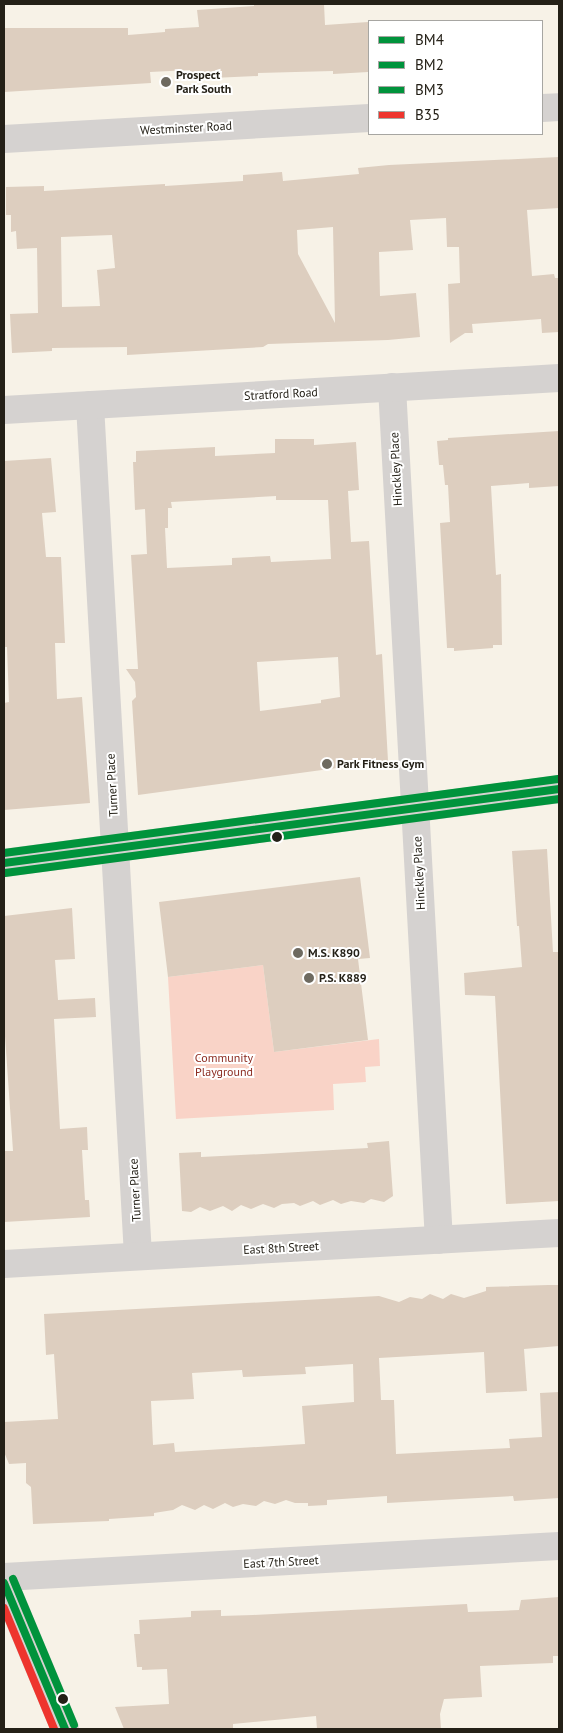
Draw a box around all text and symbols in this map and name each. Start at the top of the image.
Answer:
legend [368,20,543,135]
text: BM4 [415,30,444,49]
text: BM2 [415,55,444,74]
place label: Prospect Park South [176,68,232,96]
marker: Prospect Park South [160,76,172,88]
text: BM3 [415,80,444,99]
text: B35 [415,105,440,124]
street label: Westminster Road [140,118,232,138]
street label: Stratford Road [244,385,318,403]
street label: Hinckley Place [387,431,405,507]
street label: Turner Place [103,753,121,817]
place label: Park Fitness Gym [337,757,425,771]
marker: Park Fitness Gym [321,758,333,770]
unlabelled marker [272,832,282,842]
street label: Hinckley Place [410,835,428,911]
place label: M.S. K890 [308,946,361,960]
marker: M.S. K890 [292,947,304,959]
place label: P.S. K889 [319,971,367,985]
marker: P.S. K889 [303,972,315,984]
park label: Community Playground [195,1051,253,1079]
street label: Turner Place [126,1158,144,1222]
street label: East 8th Street [243,1239,319,1257]
street label: East 7th Street [243,1553,319,1571]
unlabelled marker [58,1694,68,1704]

